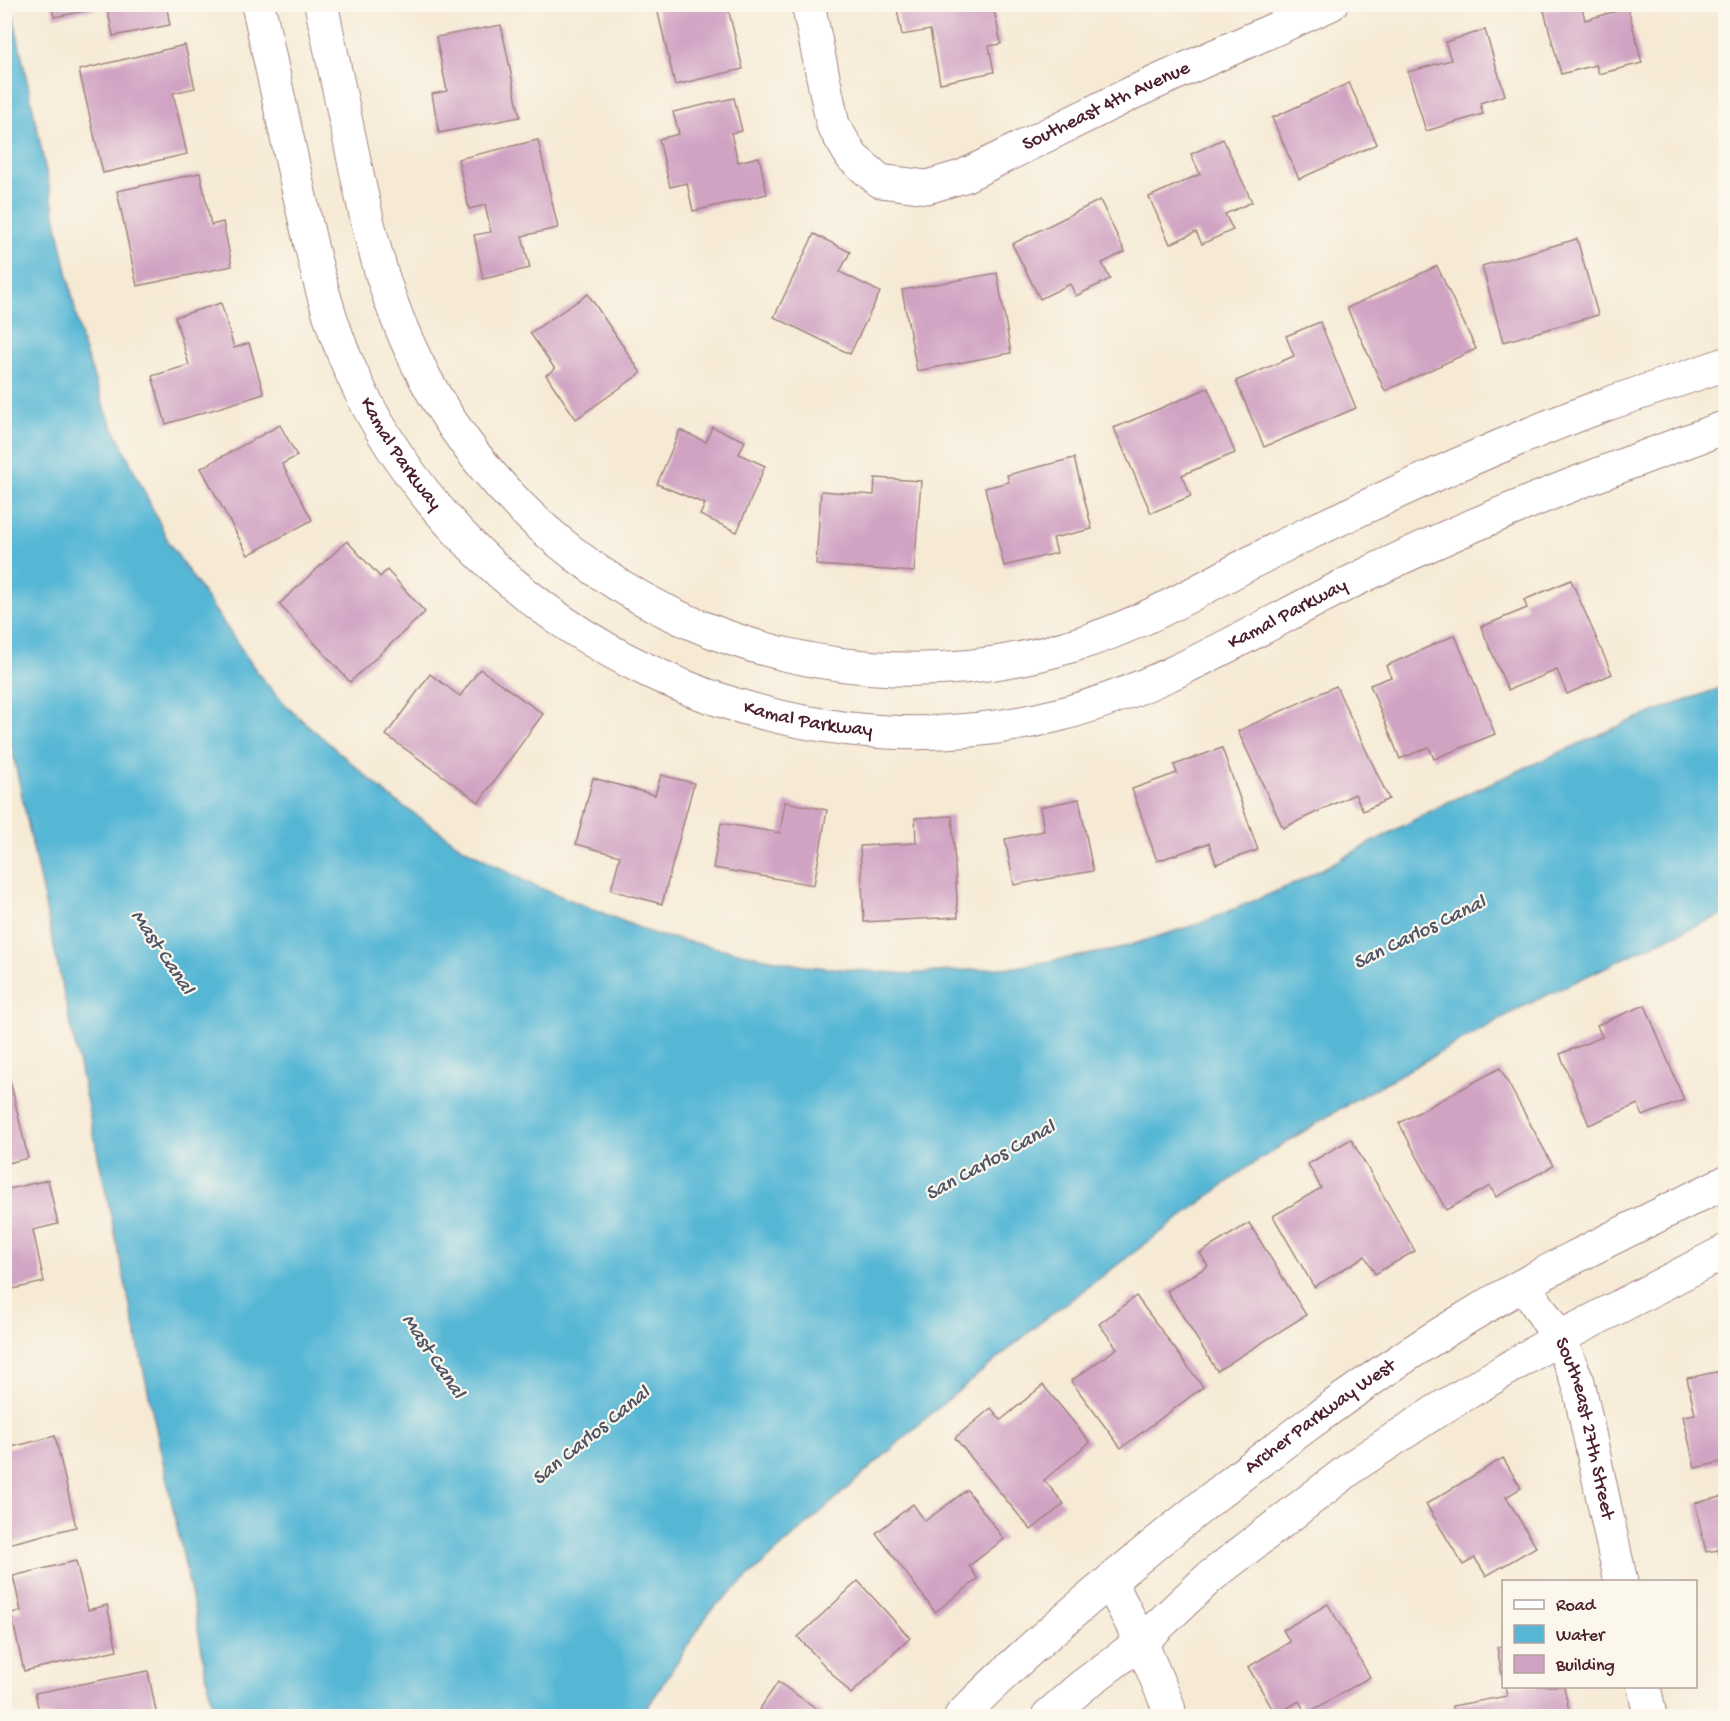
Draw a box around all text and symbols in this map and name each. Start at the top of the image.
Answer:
street label: Southeast 4th Avenue [1019,57,1194,157]
street label: Kamal Parkway [354,394,446,516]
street label: Kamal Parkway [1224,574,1351,655]
street label: Kamal Parkway [740,696,874,742]
water label: San Carlos Canal [1350,891,1492,977]
water label: Mast Canal [124,906,199,1001]
water label: San Carlos Canal [922,1115,1061,1208]
water label: Mast Canal [395,1310,470,1405]
street label: Southeast 27th Street [1549,1334,1619,1523]
street label: Archer Parkway West [1240,1354,1402,1479]
water label: San Carlos Canal [528,1381,657,1492]
legend [1502,1580,1697,1688]
text: Road [1556,1596,1597,1617]
text: Water [1556,1626,1606,1647]
text: Building [1555,1656,1615,1677]

